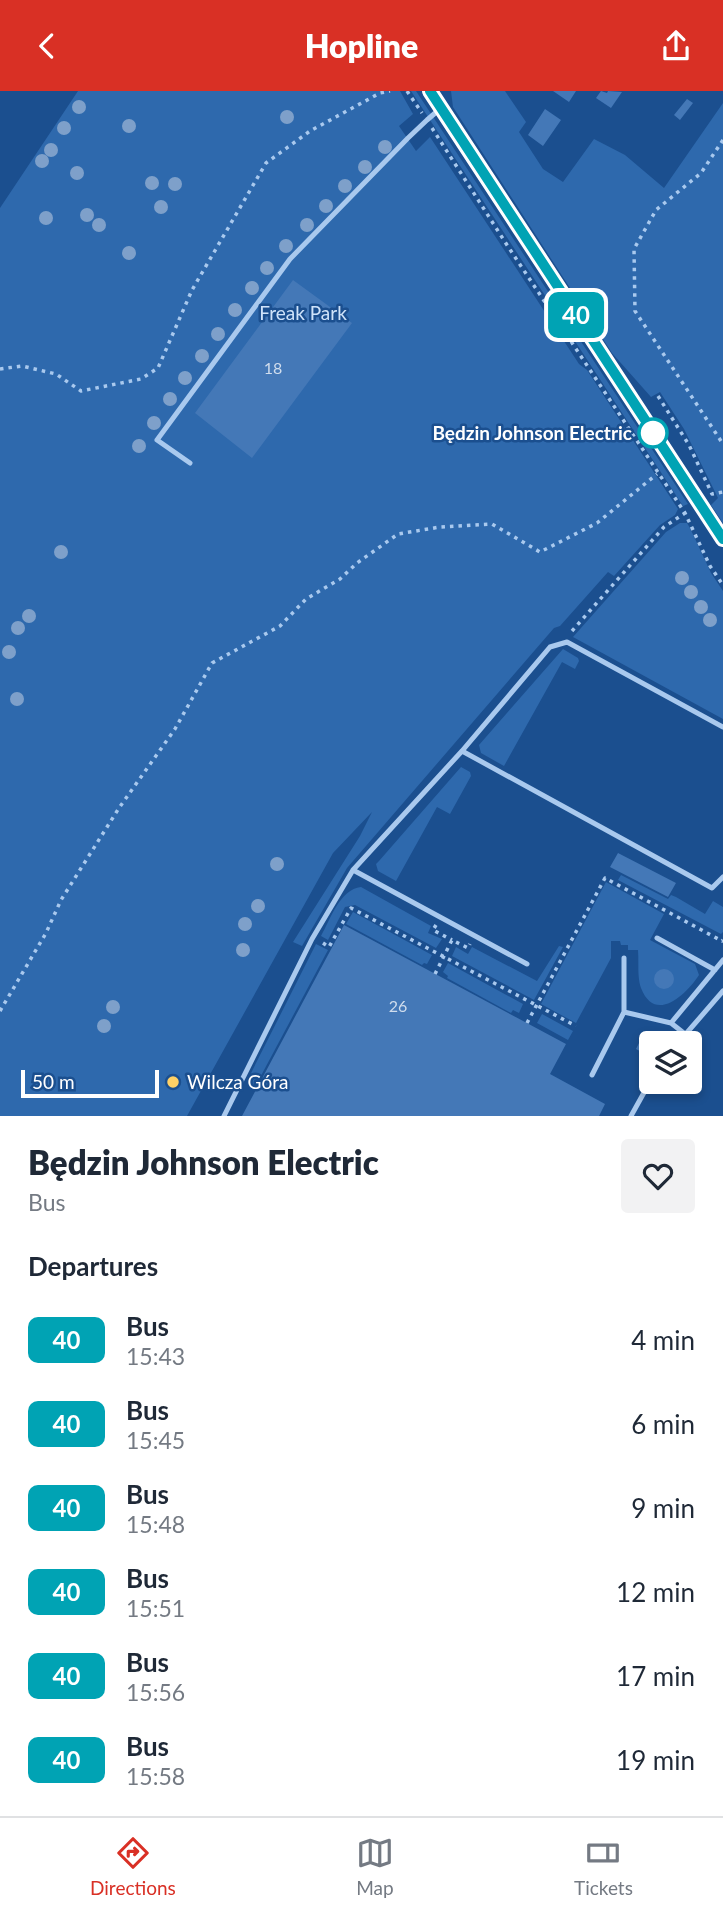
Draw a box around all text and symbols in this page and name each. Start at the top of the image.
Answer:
text: Hopline [305,26,418,65]
icon: back [28,27,66,65]
icon: share [657,27,695,65]
line badge: 40 [544,292,608,338]
text: 40 [562,300,590,329]
park label: Freak Park [259,301,347,324]
house number: 18 [264,358,282,377]
marker: Będzin Johnson Electric [638,418,668,448]
place label: Będzin Johnson Electric [432,421,632,444]
house number: 26 [389,996,407,1015]
map controls [639,1031,702,1094]
button: layers [639,1031,702,1094]
scale bar [21,1067,159,1099]
text: 50 m [32,1070,75,1093]
place label: Wilcza Góra [187,1070,288,1093]
marker: Wilcza Góra [165,1074,181,1090]
button: heart [621,1139,695,1213]
text: Będzin Johnson Electric [28,1142,379,1182]
text: Bus [28,1188,65,1216]
text: Departures [28,1250,158,1282]
text: Bus [126,1310,169,1342]
text: 4 min [631,1324,695,1356]
text: 40 [53,1325,80,1354]
text: 15:43 [126,1342,185,1370]
text: Bus [126,1394,169,1426]
text: 6 min [631,1408,695,1440]
text: 40 [53,1409,80,1438]
text: 15:45 [126,1426,185,1454]
text: Bus [126,1478,169,1510]
text: 9 min [631,1492,695,1524]
text: 40 [53,1493,80,1522]
text: 15:48 [126,1510,185,1538]
text: Bus [126,1562,169,1594]
text: 12 min [616,1576,695,1608]
text: 40 [53,1577,80,1606]
text: 15:51 [126,1594,185,1622]
text: Bus [126,1646,169,1678]
text: 17 min [616,1660,695,1692]
text: 40 [53,1661,80,1690]
text: 15:56 [126,1678,185,1706]
text: Bus [126,1730,169,1762]
text: 19 min [616,1744,695,1776]
text: 40 [53,1745,80,1774]
text: 15:58 [126,1762,185,1790]
tab: Directions [90,1834,176,1899]
tab: Map [356,1834,394,1899]
tab: Tickets [574,1834,633,1899]

